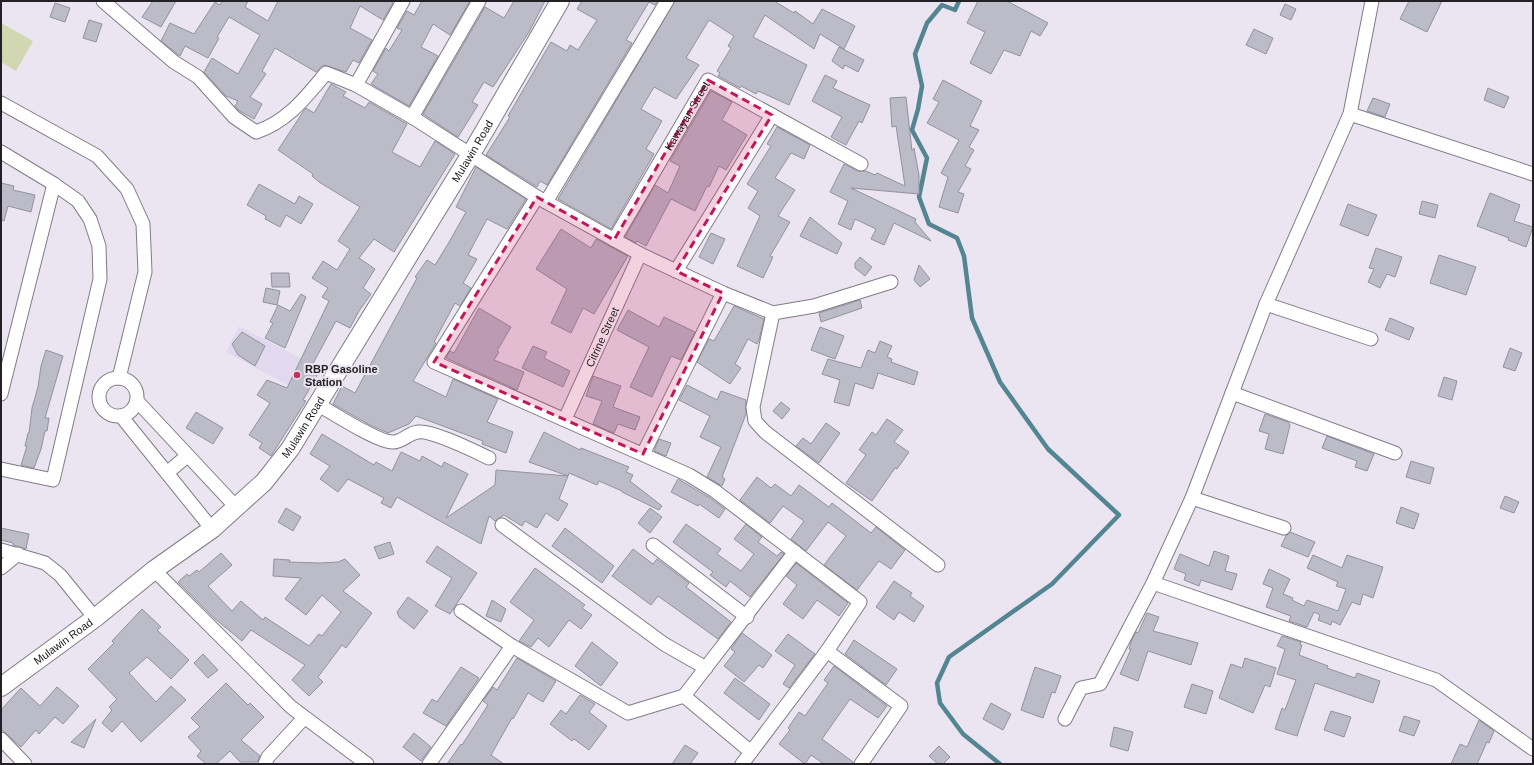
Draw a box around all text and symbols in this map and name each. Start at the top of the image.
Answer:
street label: Kawayan Street [662,79,712,152]
street label: Mulawin Road [449,118,495,184]
street label: Citrine Street [583,305,621,369]
place label: RBP Gasoline Station [305,363,378,388]
marker: RBP Gasoline Station [292,370,302,380]
street label: Mulawin Road [279,395,327,460]
street label: Mulawin Road [31,616,95,667]

